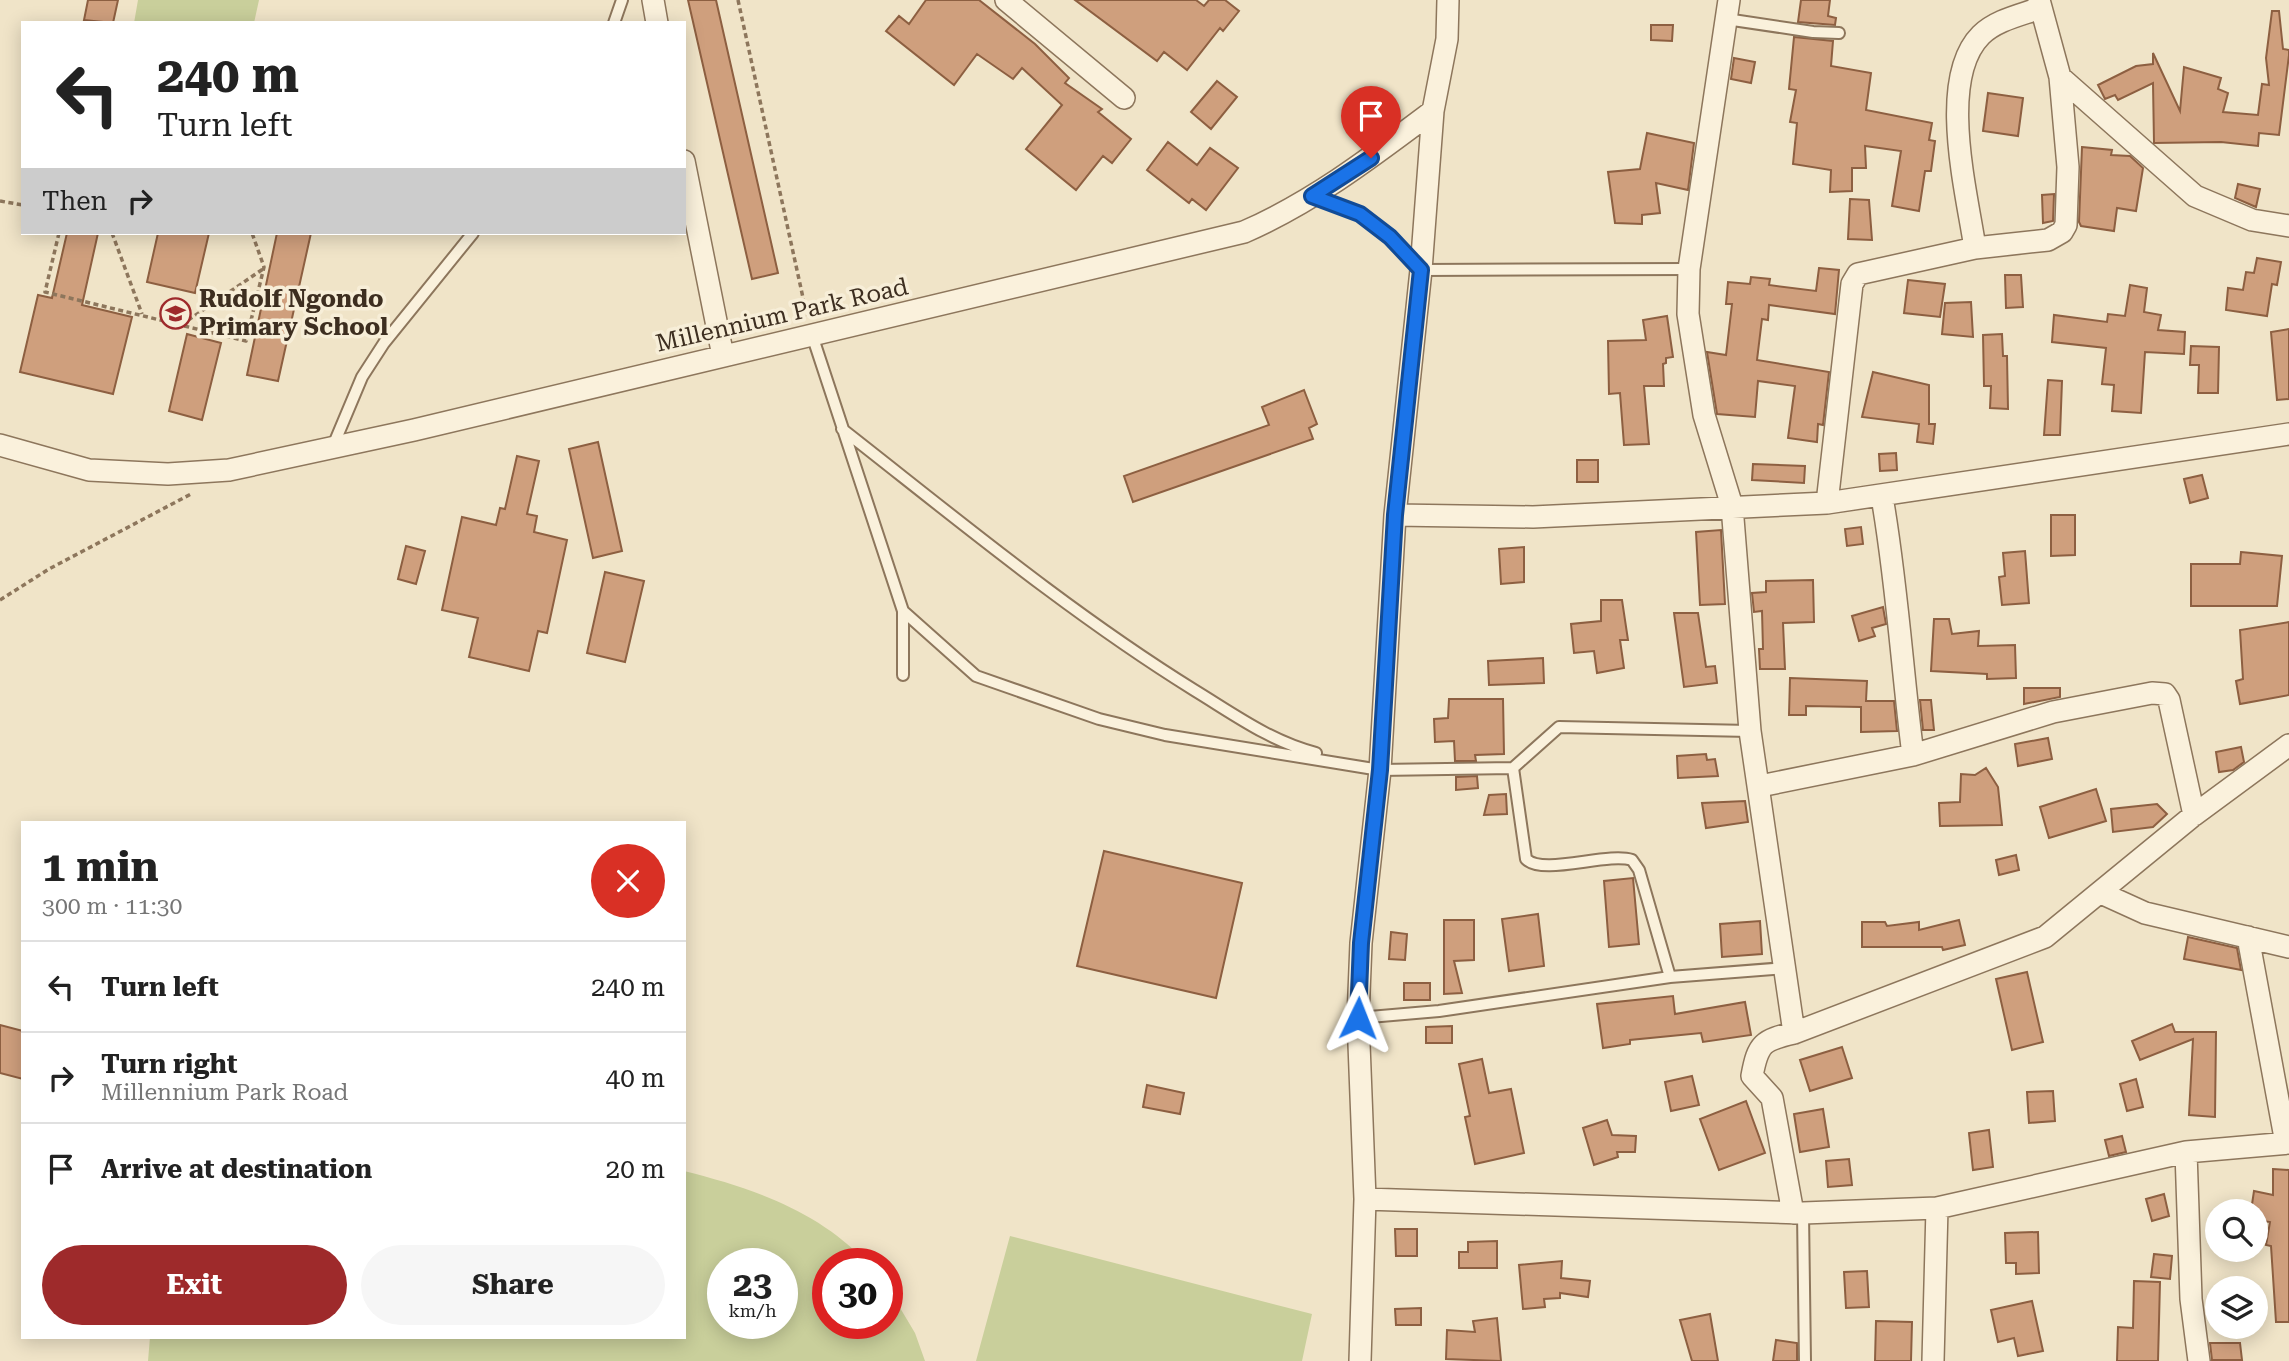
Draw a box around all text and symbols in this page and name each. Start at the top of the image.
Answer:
text: 240 m [157,47,299,104]
icon: left [42,49,133,140]
pin [1341,86,1401,158]
icon: arrive [1352,97,1390,135]
text: Turn left [157,106,292,144]
icon: right [121,182,159,220]
text: Then [42,186,107,216]
street label: Millennium Park Road [653,272,911,358]
place label: Rudolf Ngondo Primary School [199,285,388,341]
school or university icon: Rudolf Ngondo Primary School [159,296,193,330]
text: 1 min [42,842,159,891]
button: close [591,844,665,918]
text: 300 m · 11:30 [42,893,182,920]
icon: left [42,968,80,1006]
text: Turn left [101,972,219,1002]
text: 240 m [591,972,665,1002]
position arrow [1321,981,1395,1055]
text: Turn right [101,1049,237,1079]
icon: right [42,1059,80,1097]
text: 40 m [606,1063,665,1093]
text: Millennium Park Road [101,1079,348,1106]
icon: arrive [42,1150,80,1188]
text: Arrive at destination [101,1154,372,1184]
text: 20 m [606,1154,665,1184]
map controls [2205,1199,2268,1339]
button: search [2205,1199,2268,1262]
button: Exit [42,1245,347,1325]
button: Share [361,1245,665,1325]
speed limit sign: 30 [812,1248,903,1339]
text: 23 [733,1264,772,1305]
button: layers [2205,1276,2268,1339]
text: km/h [728,1300,777,1321]

